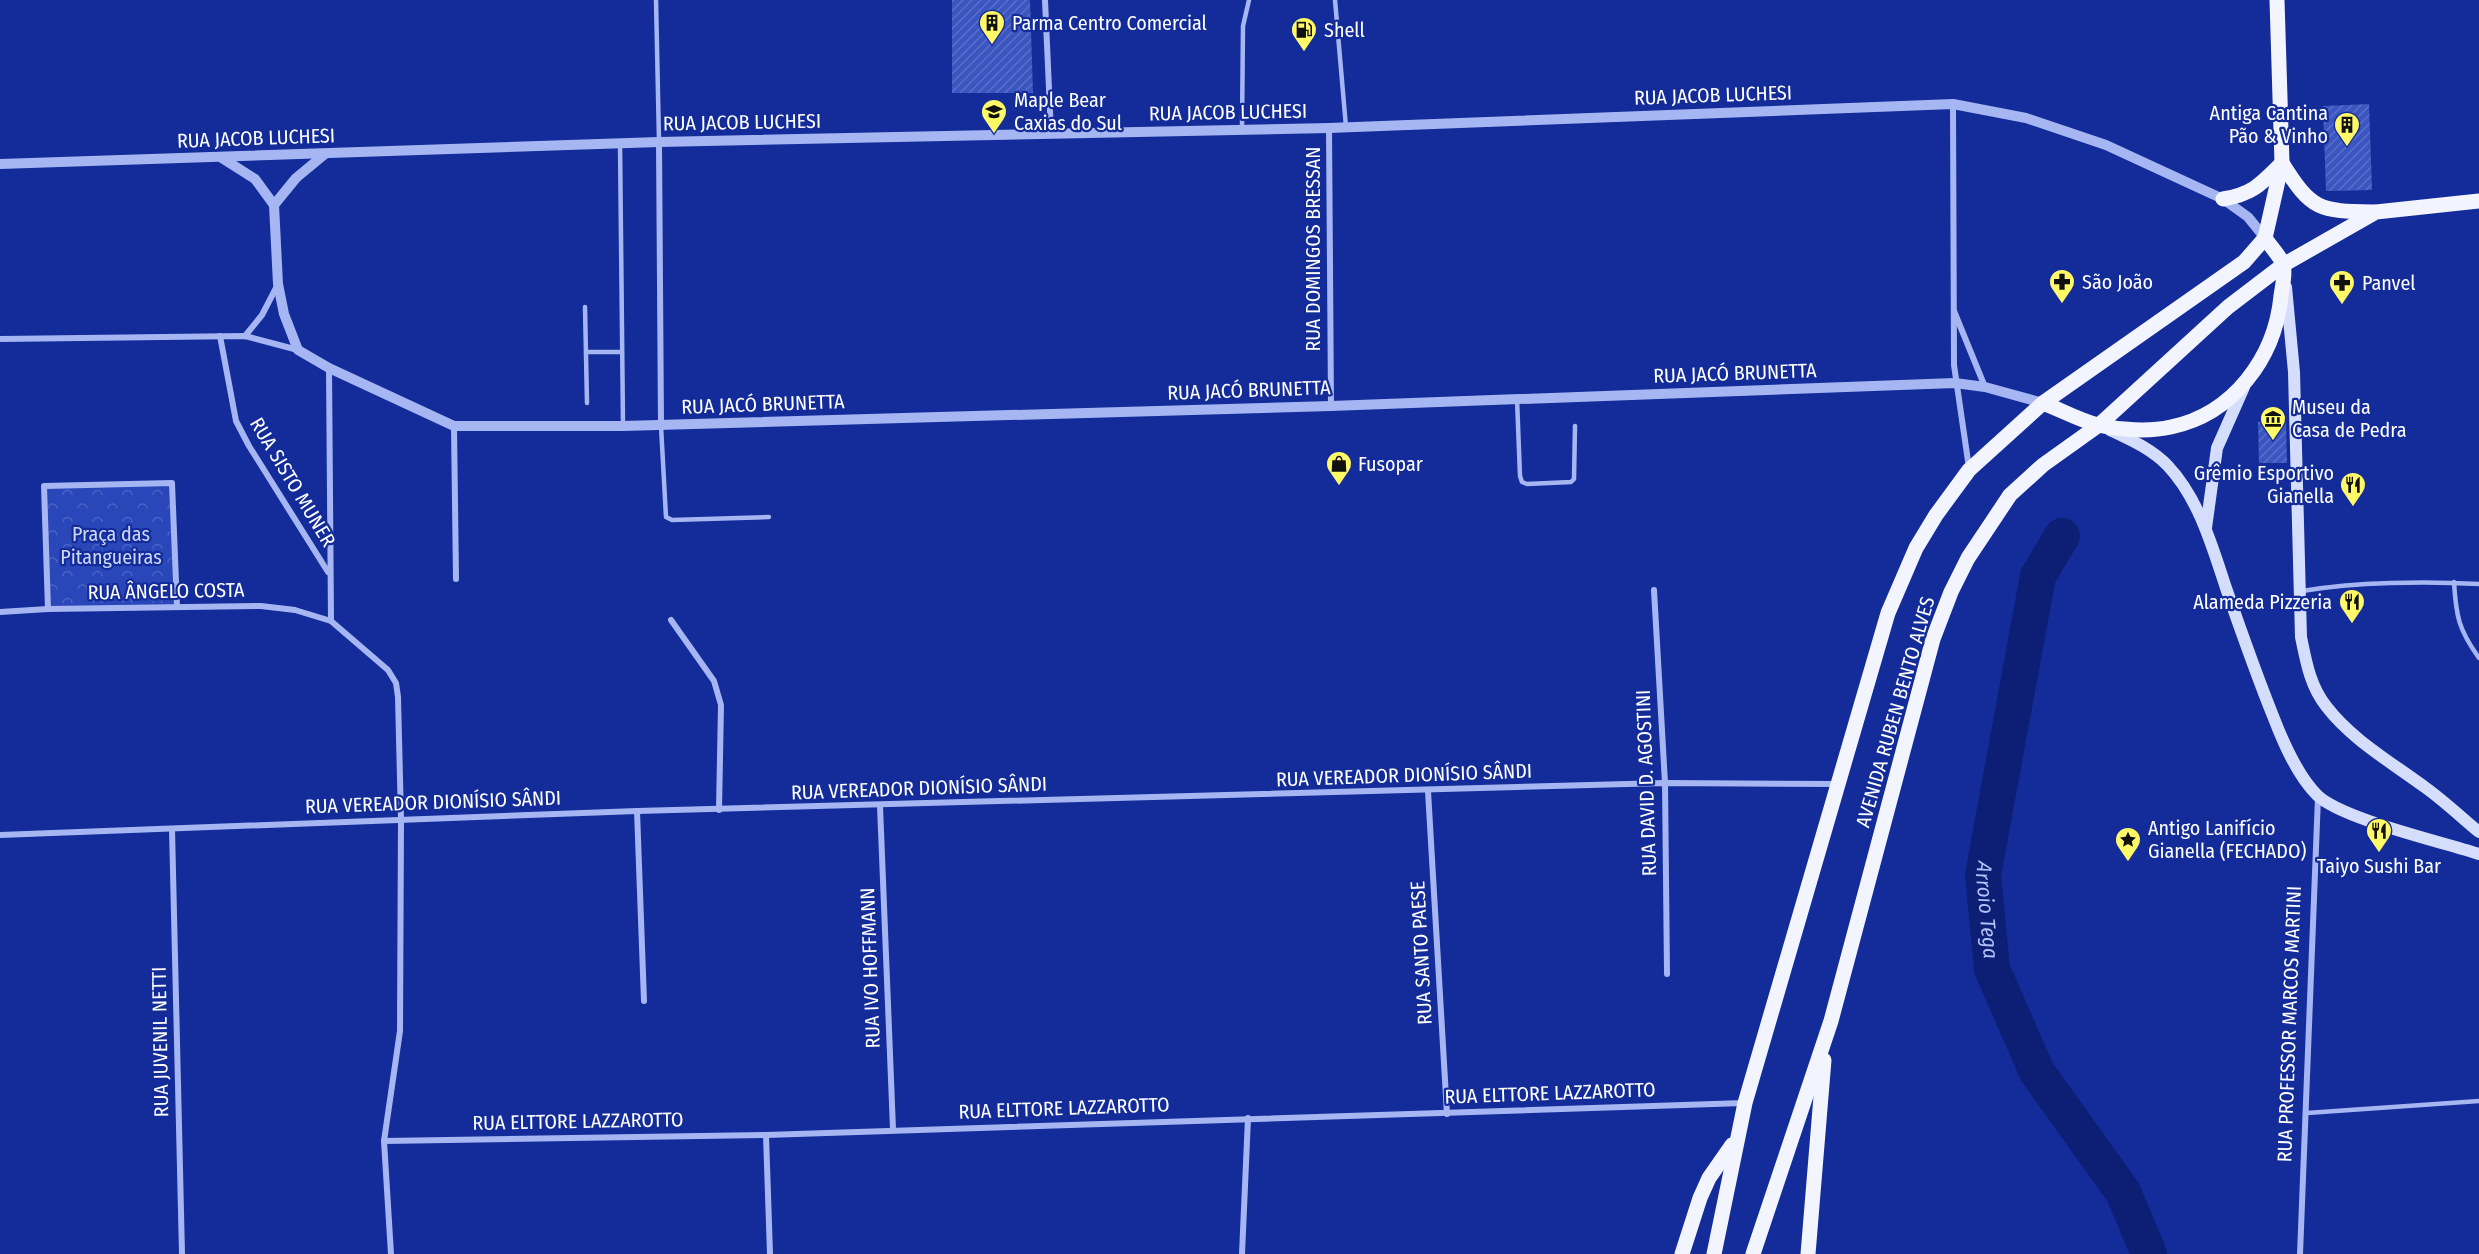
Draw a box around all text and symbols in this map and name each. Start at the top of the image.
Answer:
building icon: Parma Centro Comercial [977,8,1007,46]
place label: Parma Centro Comercial [1012,11,1207,35]
fuel station icon: Shell [1289,15,1319,53]
place label: Shell [1324,18,1365,42]
street label: RUA JACOB LUCHESI [1634,80,1792,110]
place label: Maple Bear Caxias do Sul [1014,88,1122,135]
school or university icon: Maple Bear Caxias do Sul [979,97,1009,135]
street label: RUA JACOB LUCHESI [1149,99,1307,125]
place label: Antiga Cantina Pão & Vinho [2210,101,2328,148]
street label: RUA JACOB LUCHESI [663,109,821,135]
building icon: Antiga Cantina Pão & Vinho [2332,110,2362,148]
street label: RUA JACOB LUCHESI [177,123,335,153]
street label: RUA DOMINGOS BRESSAN [1301,147,1325,352]
pharmacy icon: São João [2047,267,2077,305]
pharmacy icon: Panvel [2327,268,2357,306]
place label: São João [2082,270,2153,294]
place label: Panvel [2362,271,2416,295]
street label: RUA JACÓ BRUNETTA [1653,358,1818,388]
street label: RUA JACÓ BRUNETTA [1167,375,1332,405]
street label: RUA JACÓ BRUNETTA [681,389,846,419]
place label: Museu da Casa de Pedra [2292,395,2406,442]
museum icon: Museu da Casa de Pedra [2258,404,2288,442]
street label: RUA SISTO MUNER [245,413,341,551]
shop icon: Fusopar [1324,449,1354,487]
place label: Fusopar [1358,452,1423,476]
place label: Grêmio Esportivo Gianella [2194,461,2334,508]
restaurant icon: Grêmio Esportivo Gianella [2338,470,2368,508]
park label: Praça das Pitangueiras [60,522,162,569]
street label: RUA ÂNGELO COSTA [87,578,245,604]
restaurant icon: Alameda Pizzeria [2337,587,2367,625]
place label: Alameda Pizzeria [2193,590,2332,614]
street label: AVENIDA RUBEN BENTO ALVES [1851,594,1939,830]
street label: RUA DAVID D. AGOSTINI [1631,689,1661,877]
street label: RUA VEREADOR DIONÍSIO SÂNDI [1276,759,1532,791]
street label: RUA VEREADOR DIONÍSIO SÂNDI [791,772,1047,804]
street label: RUA VEREADOR DIONÍSIO SÂNDI [305,786,561,818]
place label: Antigo Lanifício Gianella (FECHADO) [2148,816,2306,863]
restaurant icon: Taiyo Sushi Bar [2364,816,2394,854]
place icon: Antigo Lanifício Gianella (FECHADO) [2113,825,2143,863]
place label: Taiyo Sushi Bar [2317,854,2441,878]
water label: Arroio Tega [1970,859,2004,960]
street label: RUA SANTO PAESE [1405,880,1437,1026]
street label: RUA PROFESSOR MARCOS MARTINI [2272,885,2306,1163]
street label: RUA IVO HOFFMANN [855,887,885,1049]
street label: RUA JUVENIL NETTI [147,967,173,1117]
street label: RUA ELTTORE LAZZAROTTO [1444,1077,1656,1109]
street label: RUA ELTTORE LAZZAROTTO [958,1092,1170,1124]
street label: RUA ELTTORE LAZZAROTTO [472,1107,684,1135]

